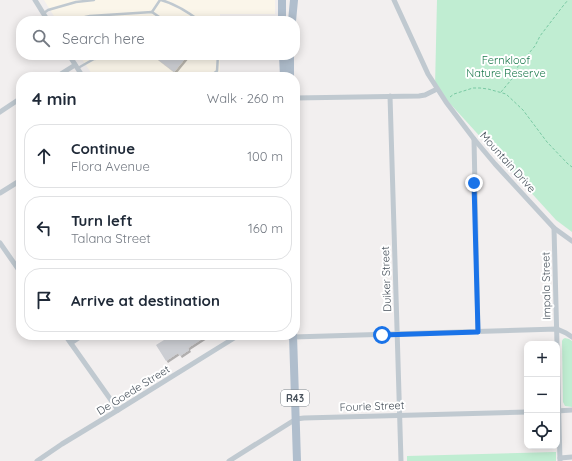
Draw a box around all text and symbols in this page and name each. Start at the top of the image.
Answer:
search box [16,16,300,60]
icon: search [30,27,52,49]
text: Search here [62,29,145,48]
park label: Fernkloof Nature Reserve [466,53,546,80]
text: 4 min [32,88,77,109]
text: Walk · 260 m [207,90,284,106]
street label: Mountain Drive [477,129,539,195]
text: Continue [71,139,135,158]
icon: ahead [33,145,55,167]
text: 100 m [247,148,283,164]
text: Flora Avenue [71,158,150,174]
route end [465,174,483,192]
text: Turn left [71,211,133,230]
icon: left [33,217,55,239]
text: 160 m [248,220,283,236]
text: Talana Street [71,230,151,246]
street label: Duiker Street [378,246,394,312]
street label: Impala Street [538,251,554,320]
icon: arrive [33,289,55,311]
text: Arrive at destination [71,291,220,310]
route start [373,326,391,344]
map controls [524,341,560,449]
button: + [524,341,560,377]
street label: De Goede Street [94,362,172,418]
button: − [524,377,560,413]
road number: R43 [281,390,309,406]
street label: Fourie Street [339,398,405,414]
button: locate [524,413,560,449]

